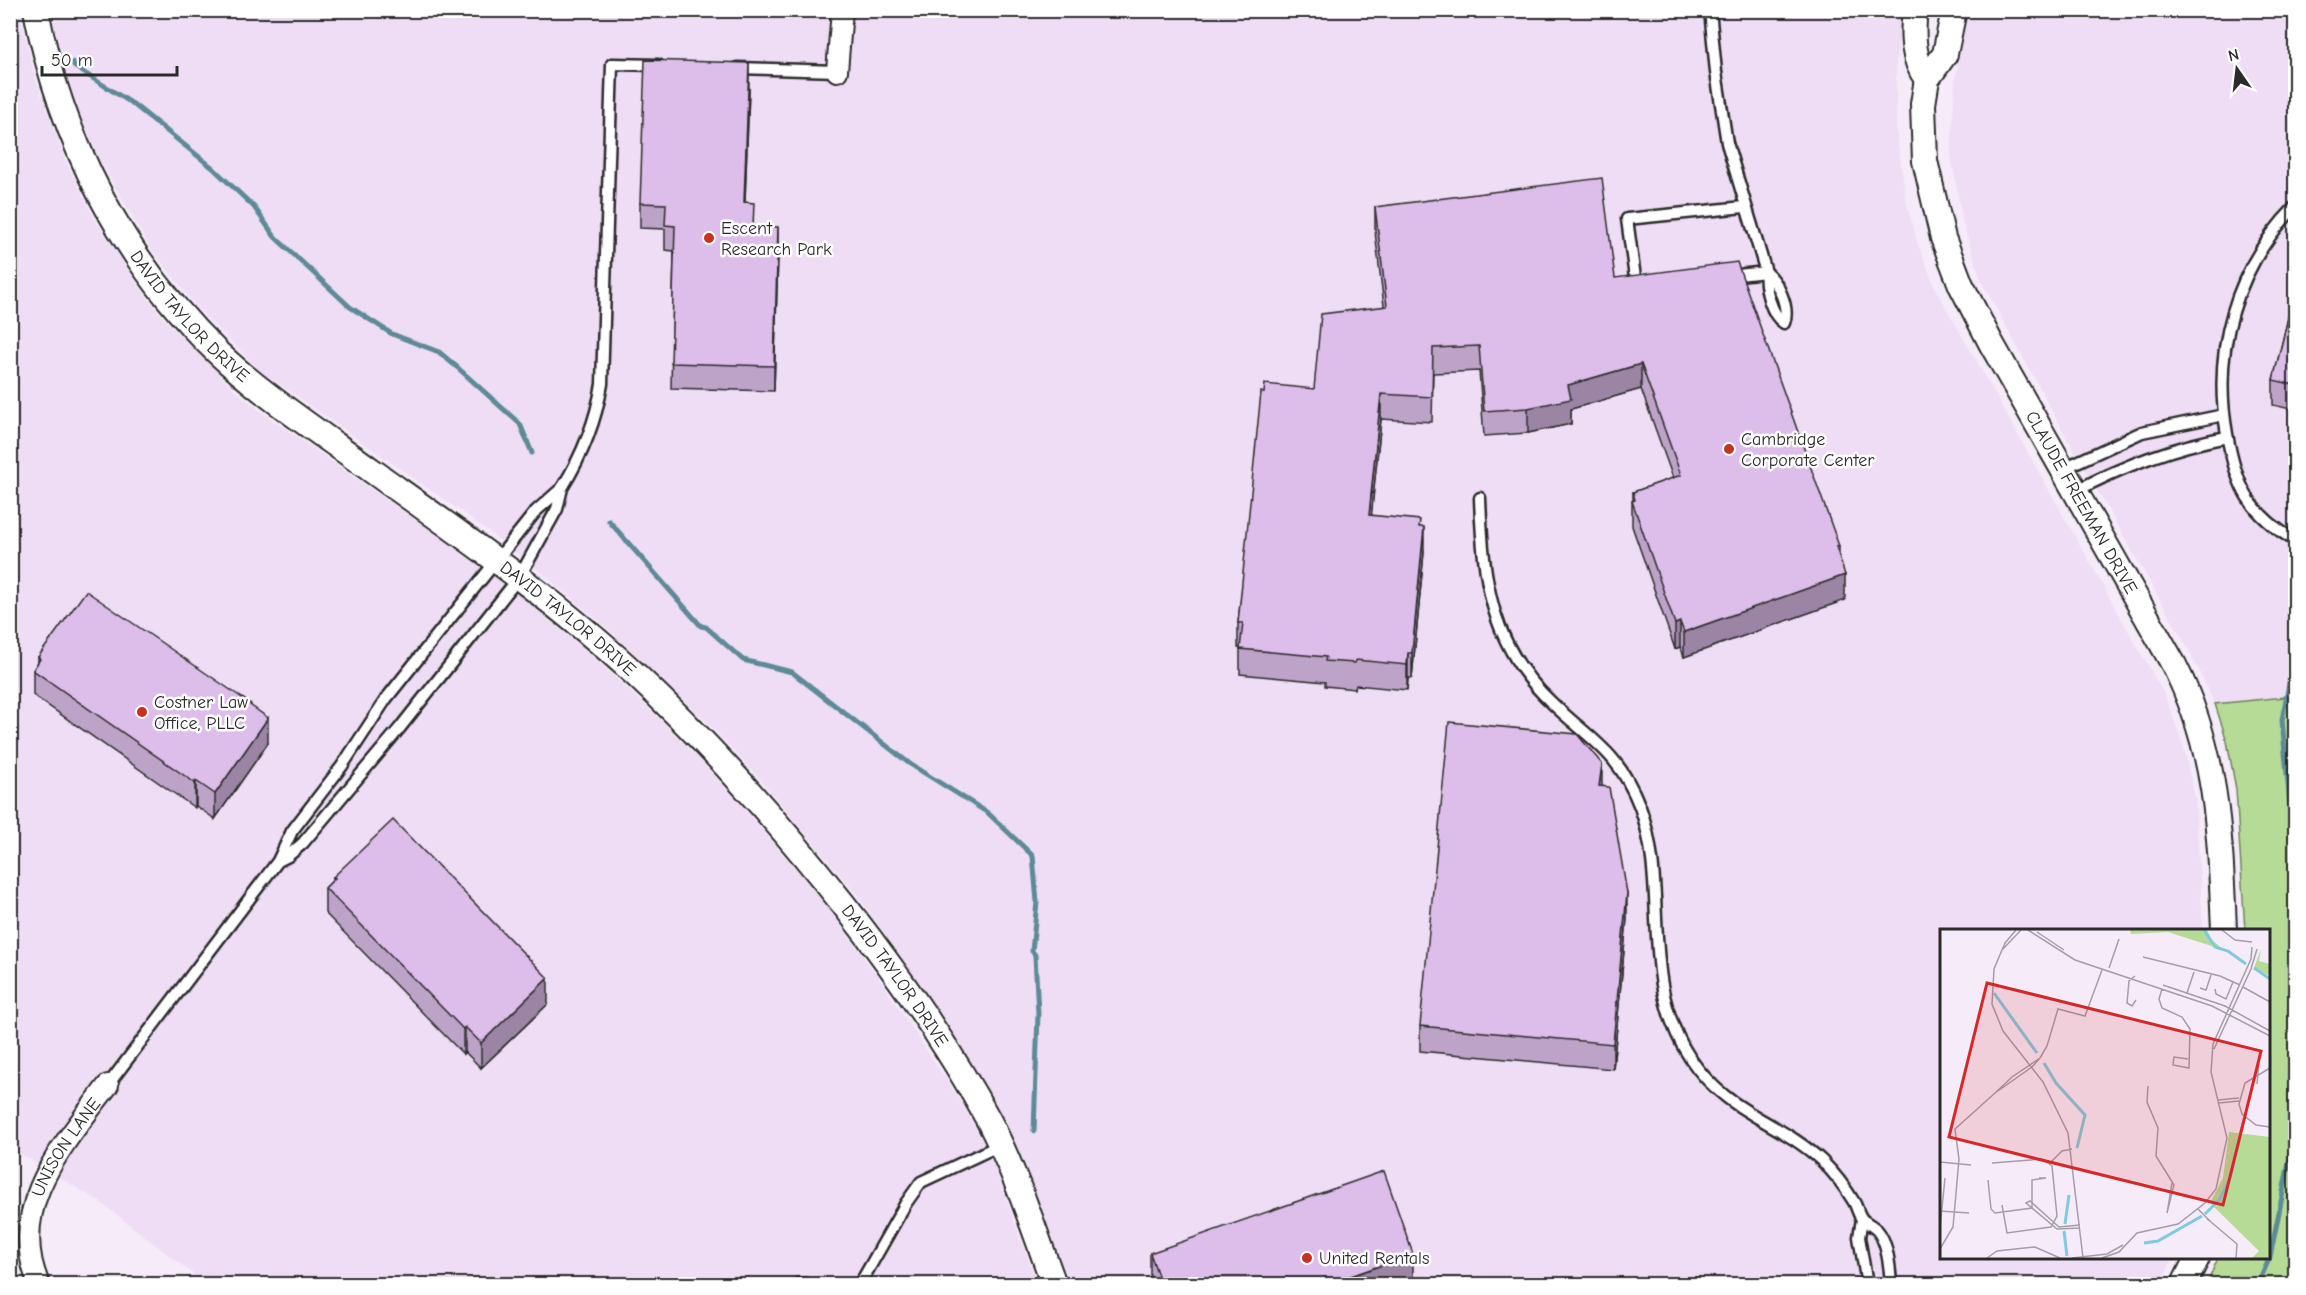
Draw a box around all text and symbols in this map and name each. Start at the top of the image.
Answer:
scale bar [42,39,177,77]
north arrow [2207,39,2267,99]
text: N [2226,45,2241,65]
text: 50 m [51,50,93,71]
place label: Escent Research Park [721,218,832,260]
marker: Escent Research Park [702,231,716,245]
street label: DAVID TAYLOR DRIVE [125,247,253,387]
street label: CLAUDE FREEMAN DRIVE [2021,407,2141,598]
place label: Cambridge Corporate Center [1741,429,1875,471]
marker: Cambridge Corporate Center [1722,442,1736,456]
street label: DAVID TAYLOR DRIVE [496,557,640,681]
place label: Costner Law Office, PLLC [154,692,248,734]
marker: Costner Law Office, PLLC [135,705,149,719]
street label: DAVID TAYLOR DRIVE [837,901,952,1051]
inset map [1940,929,2270,1259]
street label: UNISON LANE [27,1094,105,1200]
place label: United Rentals [1319,1248,1430,1269]
marker: United Rentals [1300,1251,1314,1265]

